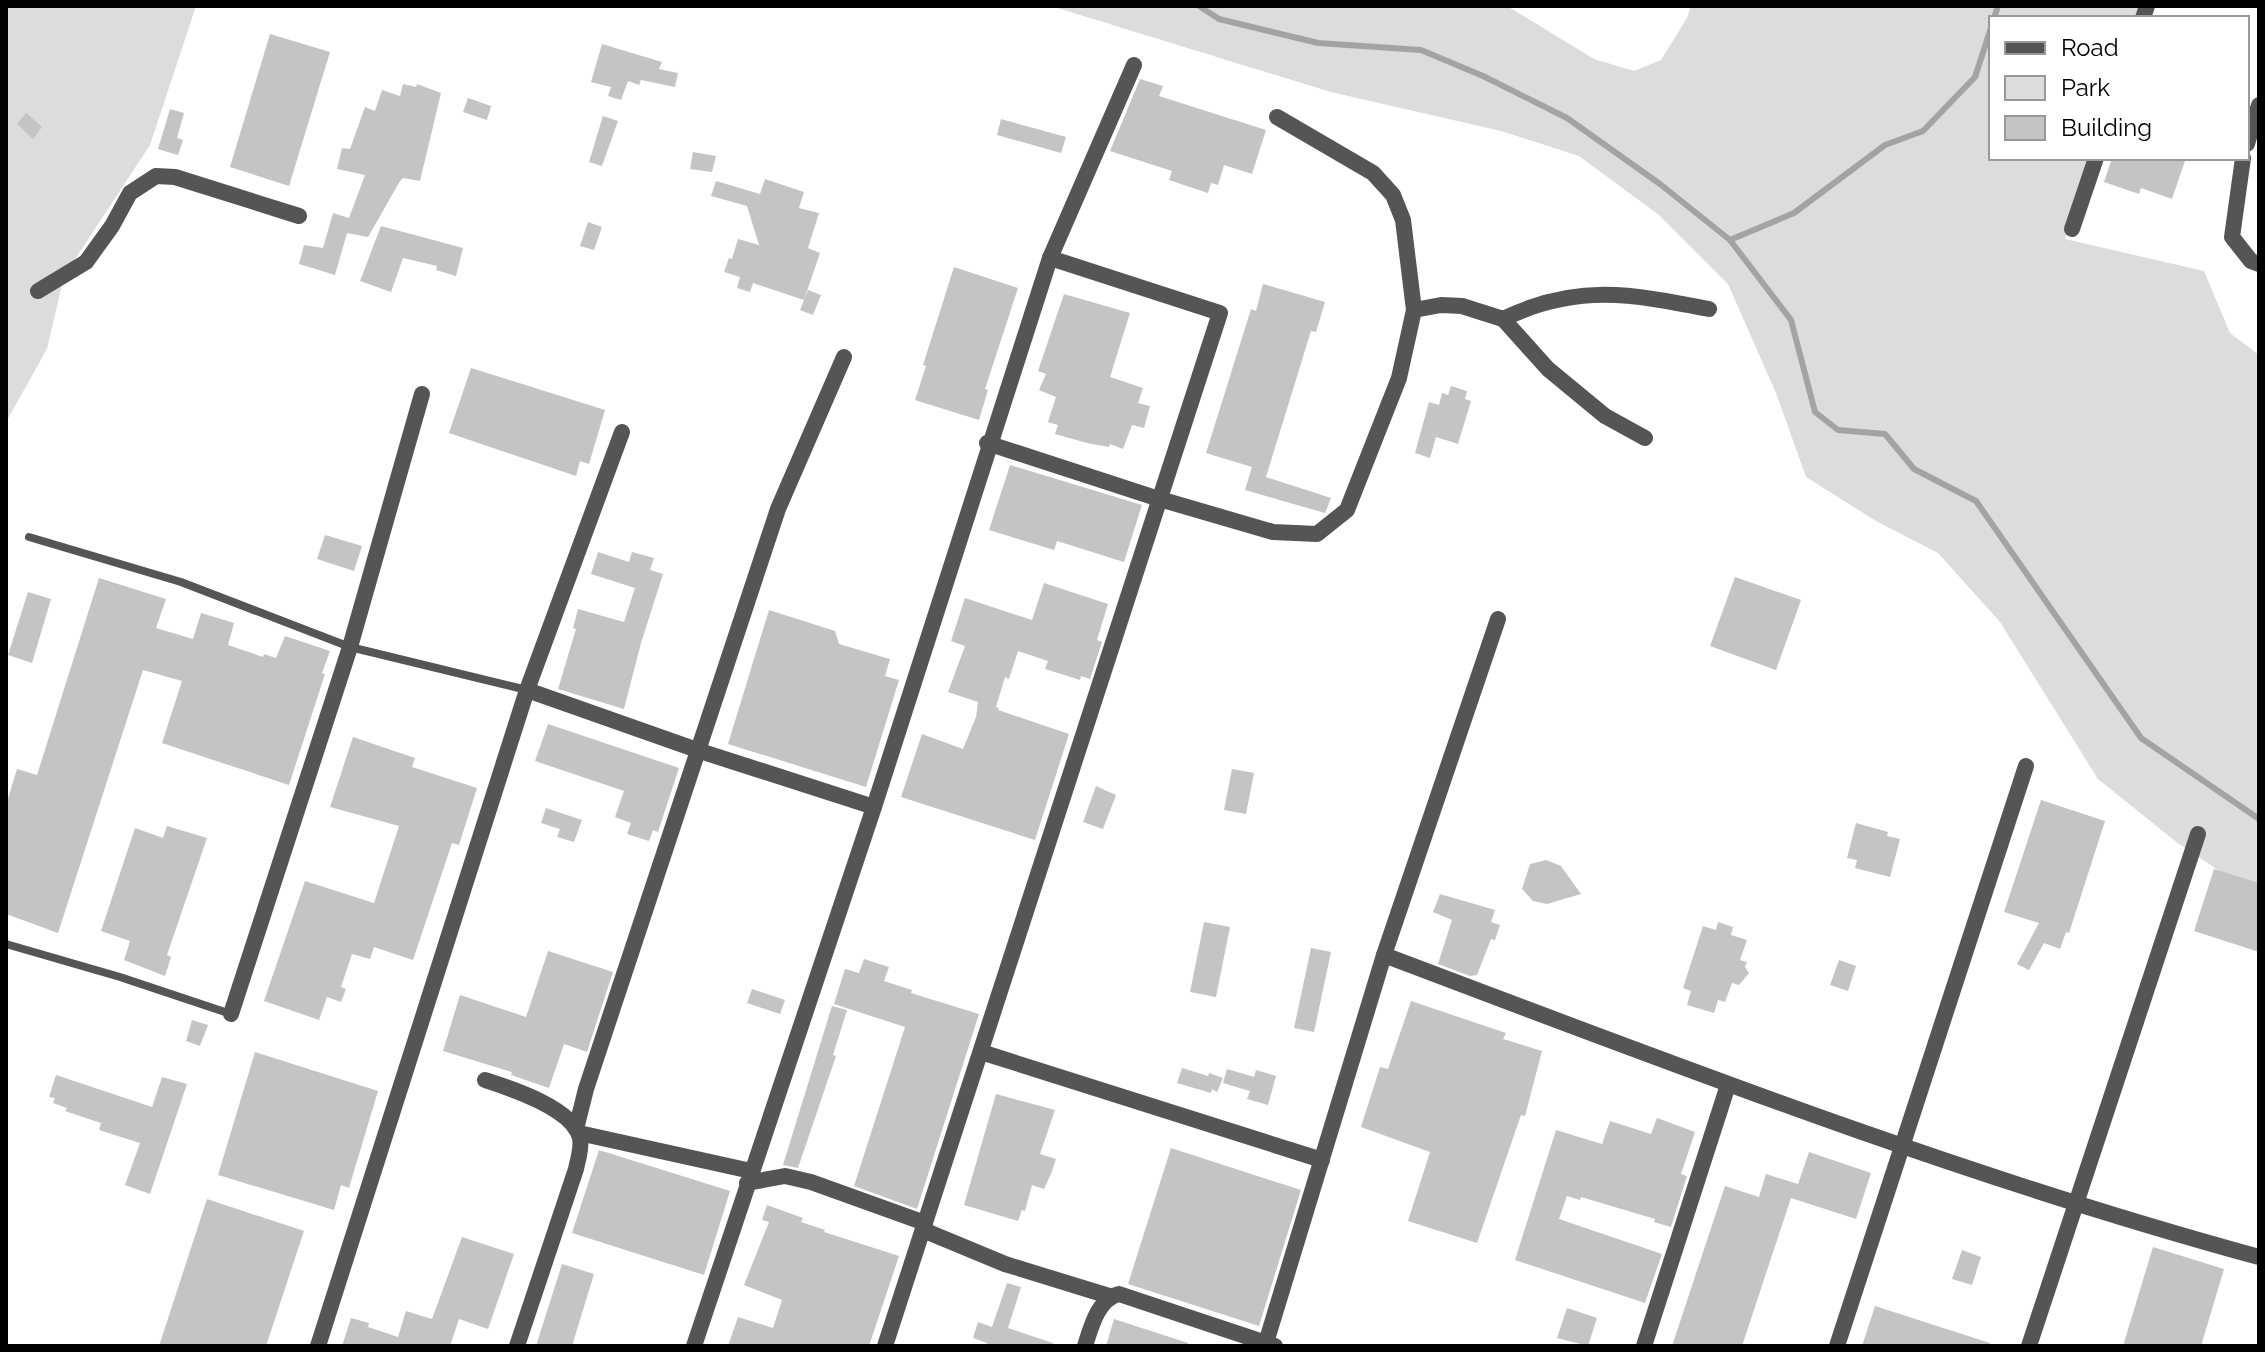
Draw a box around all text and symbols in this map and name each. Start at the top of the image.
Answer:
legend [1989,16,2249,160]
text: Road [2061,33,2119,62]
text: Park [2061,73,2110,102]
text: Building [2061,113,2152,142]

